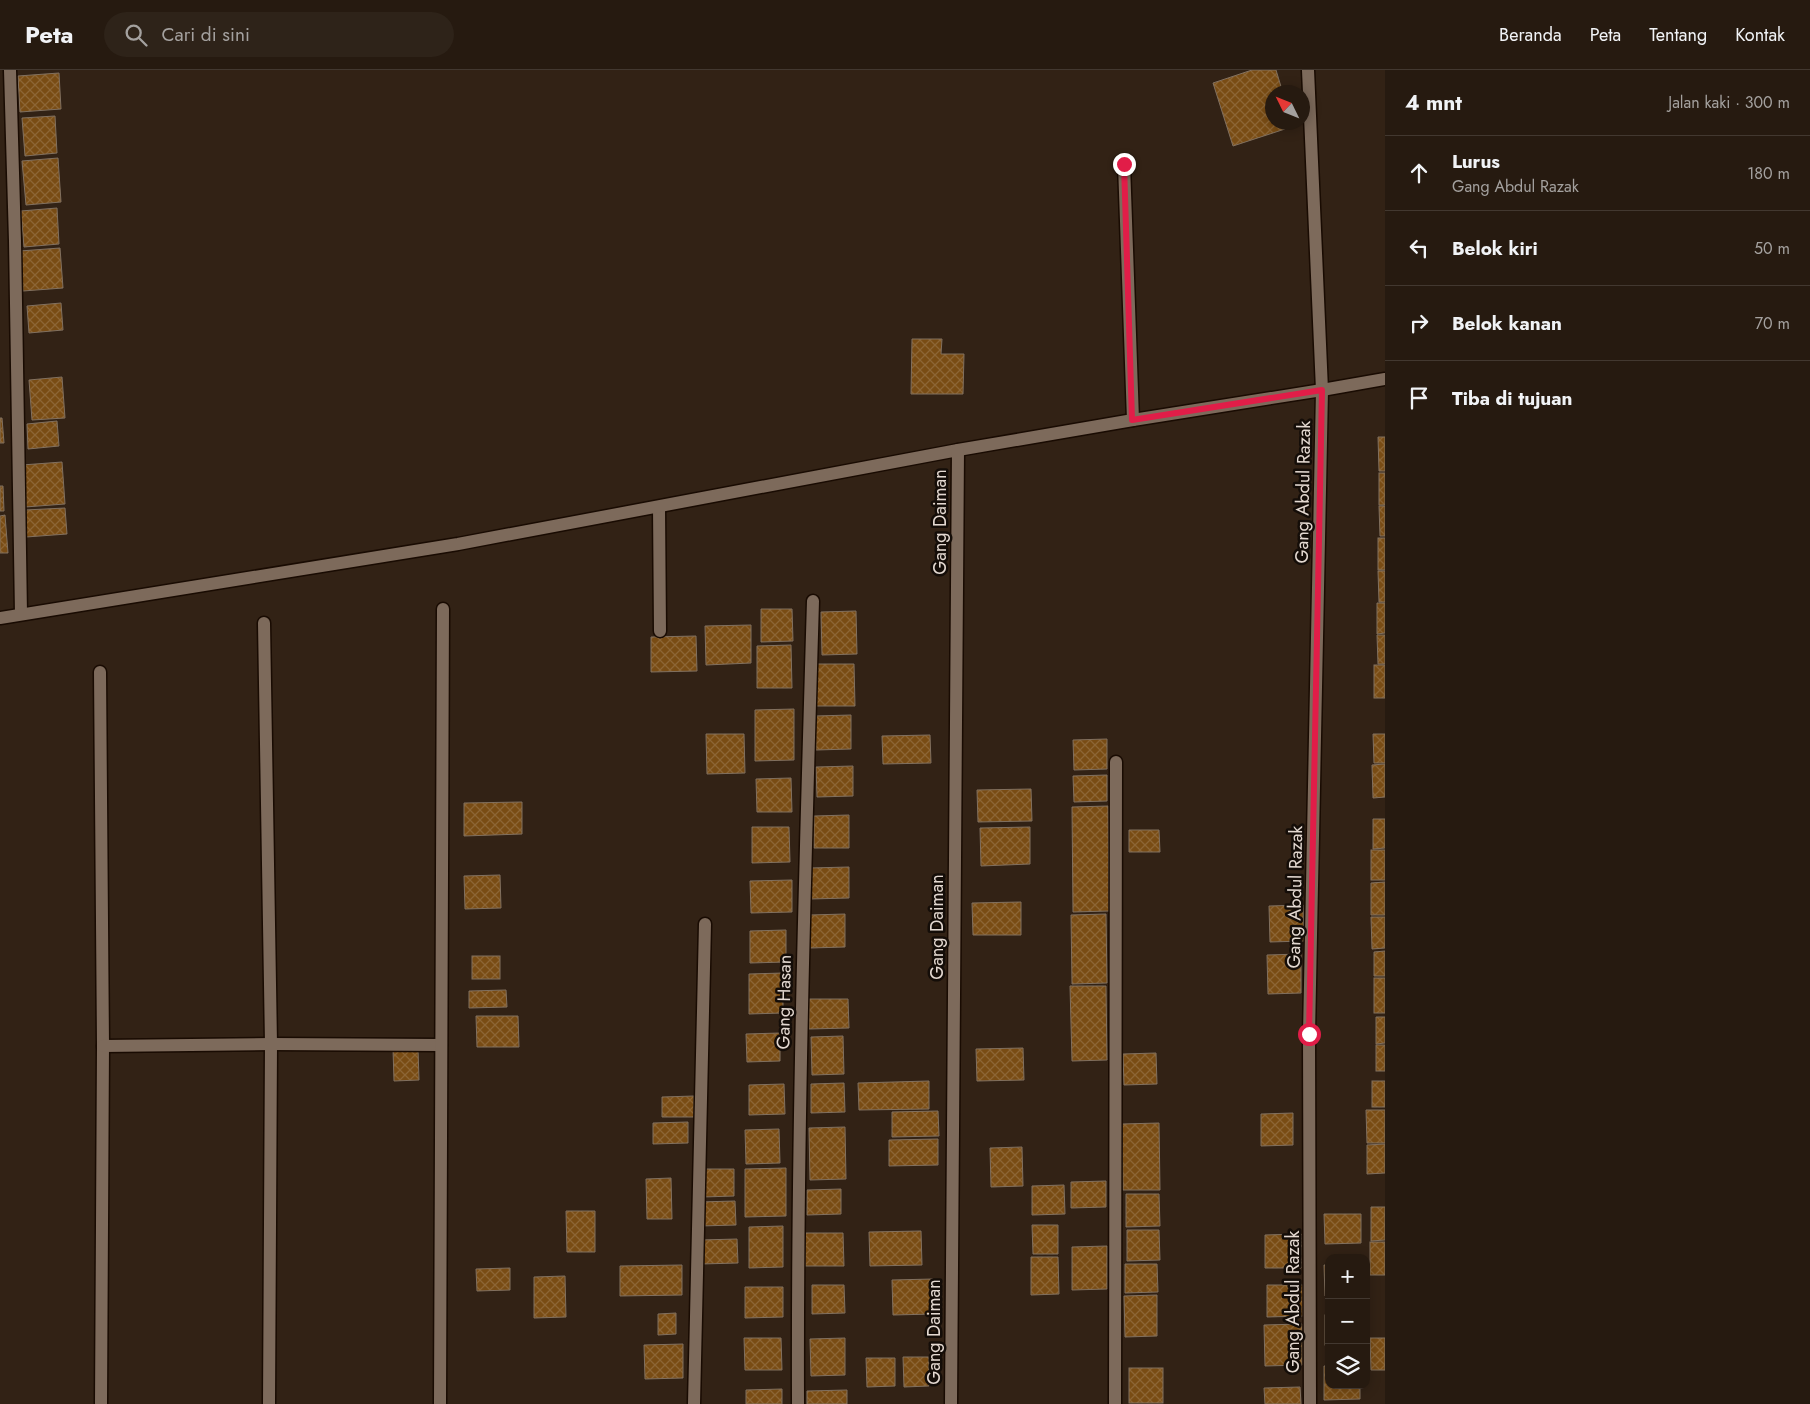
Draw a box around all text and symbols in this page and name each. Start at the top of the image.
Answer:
search box [104,12,454,57]
text: Peta [25,17,74,52]
icon: search [122,21,150,49]
text: Cari di sini [162,21,250,48]
text: Beranda [1499,22,1562,48]
text: Peta [1590,22,1621,48]
text: Tentang [1649,22,1707,48]
text: Kontak [1735,22,1785,48]
north arrow [1265,85,1310,130]
text: 4 mnt [1405,88,1462,118]
text: Jalan kaki · 300 m [1668,91,1790,114]
text: Lurus [1452,148,1500,175]
route end [1113,153,1136,176]
icon: ahead [1405,159,1433,187]
text: 180 m [1747,162,1790,185]
text: Gang Abdul Razak [1452,175,1579,198]
icon: left [1405,234,1433,262]
text: Belok kiri [1452,235,1538,262]
text: 50 m [1754,237,1790,260]
icon: right [1405,309,1433,337]
text: Belok kanan [1452,310,1562,337]
text: 70 m [1755,312,1790,335]
icon: arrive [1405,384,1433,412]
text: Tiba di tujuan [1452,385,1572,412]
street label: Gang Abdul Razak [1289,420,1317,564]
street label: Gang Daiman [927,469,953,575]
street label: Gang Abdul Razak [1281,825,1309,969]
street label: Gang Daiman [924,874,950,980]
street label: Gang Hasan [770,954,798,1050]
route start [1298,1023,1321,1046]
street label: Gang Abdul Razak [1280,1231,1306,1373]
map controls [1325,1254,1370,1389]
button: + [1325,1254,1370,1299]
street label: Gang Daiman [921,1279,947,1385]
button: − [1325,1299,1370,1344]
button: layers [1325,1344,1370,1389]

